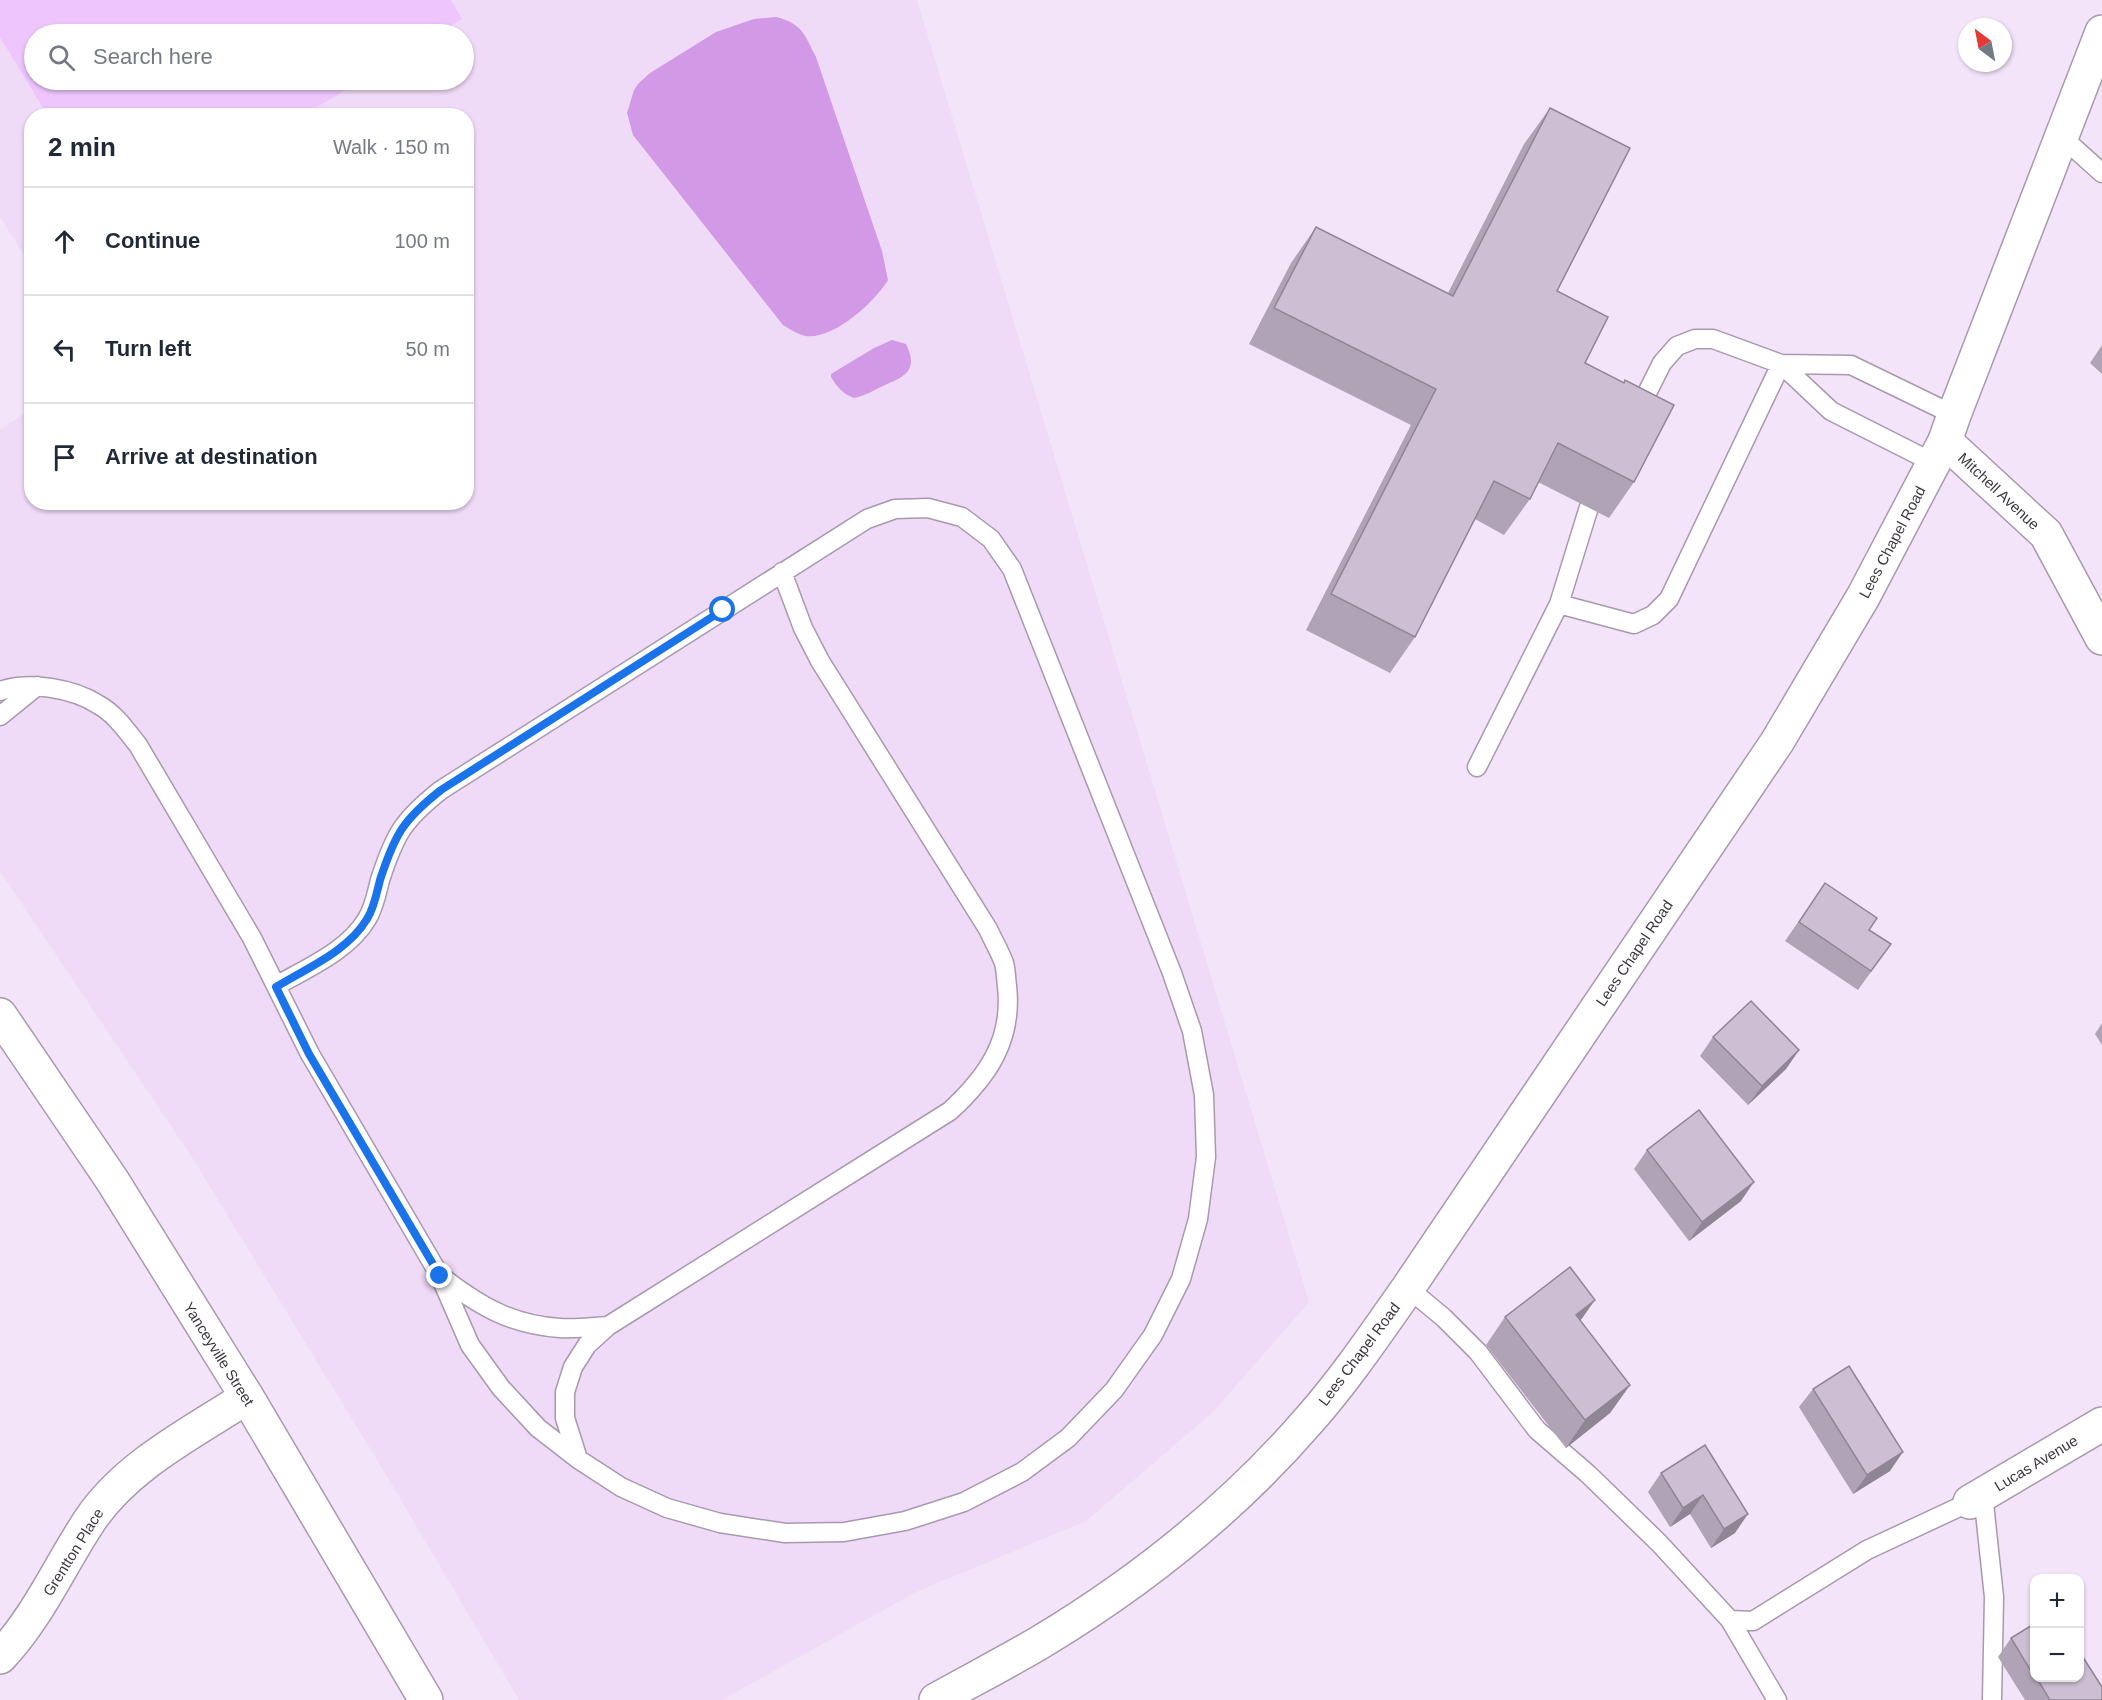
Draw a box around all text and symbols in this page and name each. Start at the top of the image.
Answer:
north arrow [1958,18,2012,72]
search box [24,24,474,90]
icon: search [45,41,78,74]
text: Search here [93,44,213,69]
text: 2 min [48,132,116,162]
text: Walk · 150 m [333,136,450,158]
icon: ahead [48,225,81,258]
text: Continue [105,228,200,253]
text: 100 m [394,230,450,252]
icon: left [48,333,81,366]
text: Turn left [105,336,191,361]
text: 50 m [406,338,450,360]
icon: arrive [48,441,81,474]
text: Arrive at destination [105,444,318,469]
street label: Mitchell Avenue [1955,449,2043,533]
street label: Lees Chapel Road [1855,483,1929,601]
route start [709,596,735,622]
street label: Lees Chapel Road [1592,897,1676,1009]
route end [426,1262,452,1288]
street label: Yanceyville Street [180,1299,258,1410]
street label: Lees Chapel Road [1315,1299,1403,1409]
street label: Lucas Avenue [1991,1432,2081,1494]
street label: Grentton Place [39,1505,107,1599]
map controls [2030,1574,2084,1682]
button: + [2030,1574,2084,1628]
button: − [2030,1628,2084,1682]

